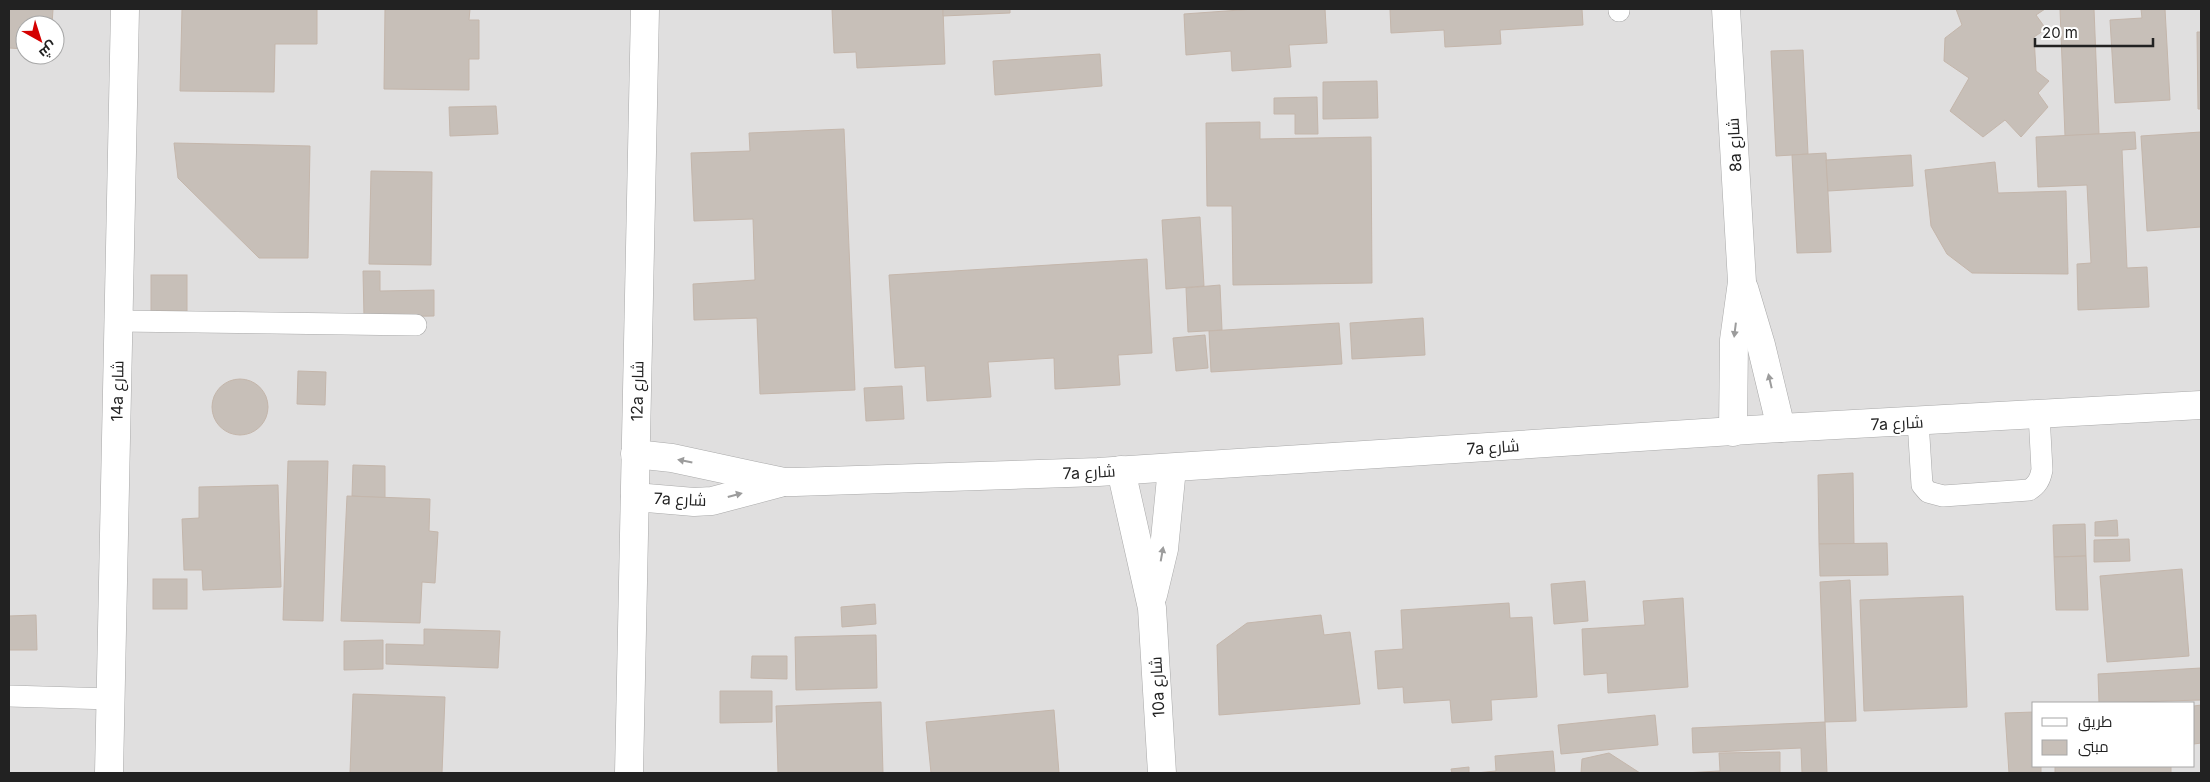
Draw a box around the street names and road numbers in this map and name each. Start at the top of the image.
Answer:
street label: 8a شارع [1723,117,1747,173]
street label: 14a شارع [106,360,130,422]
street label: 12a شارع [626,360,650,422]
street label: 7a شارع [1870,412,1924,436]
street label: 7a شارع [1466,435,1520,461]
street label: 7a شارع [1062,461,1116,485]
street label: 7a شارع [653,488,707,512]
street label: 10a شارع [1145,656,1171,718]

